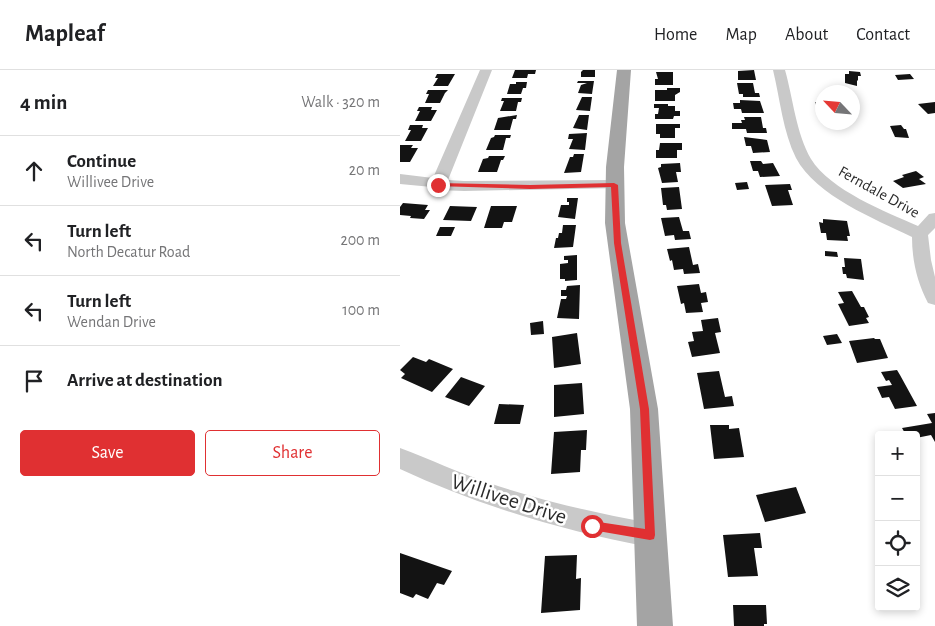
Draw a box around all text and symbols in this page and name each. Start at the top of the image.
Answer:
text: Mapleaf [25,22,105,46]
text: Home [654,26,697,44]
text: Map [725,26,757,44]
text: About [785,26,828,44]
text: Contact [856,26,910,44]
north arrow [815,85,860,130]
text: 4 min [20,92,67,113]
text: Walk · 320 m [301,94,380,110]
text: Continue [67,152,136,171]
icon: ahead [20,157,48,185]
text: 20 m [349,162,380,178]
street label: Ferndale Drive [836,163,922,221]
text: Willivee Drive [67,174,154,190]
route end [427,174,450,197]
text: Turn left [67,222,131,241]
icon: left [20,227,48,255]
text: 200 m [340,232,380,248]
text: North Decatur Road [67,244,190,260]
text: Turn left [67,292,131,311]
icon: left [20,297,48,325]
text: 100 m [342,302,380,318]
text: Wendan Drive [67,314,156,330]
icon: arrive [20,367,48,395]
text: Arrive at destination [67,371,223,390]
button: Save [20,430,195,476]
button: Share [205,430,380,476]
map controls [875,431,920,611]
button: + [875,431,920,476]
street label: Willivee Drive [449,470,569,528]
button: − [875,476,920,521]
route start [581,515,604,538]
button: locate [875,521,920,566]
button: layers [875,566,920,611]

